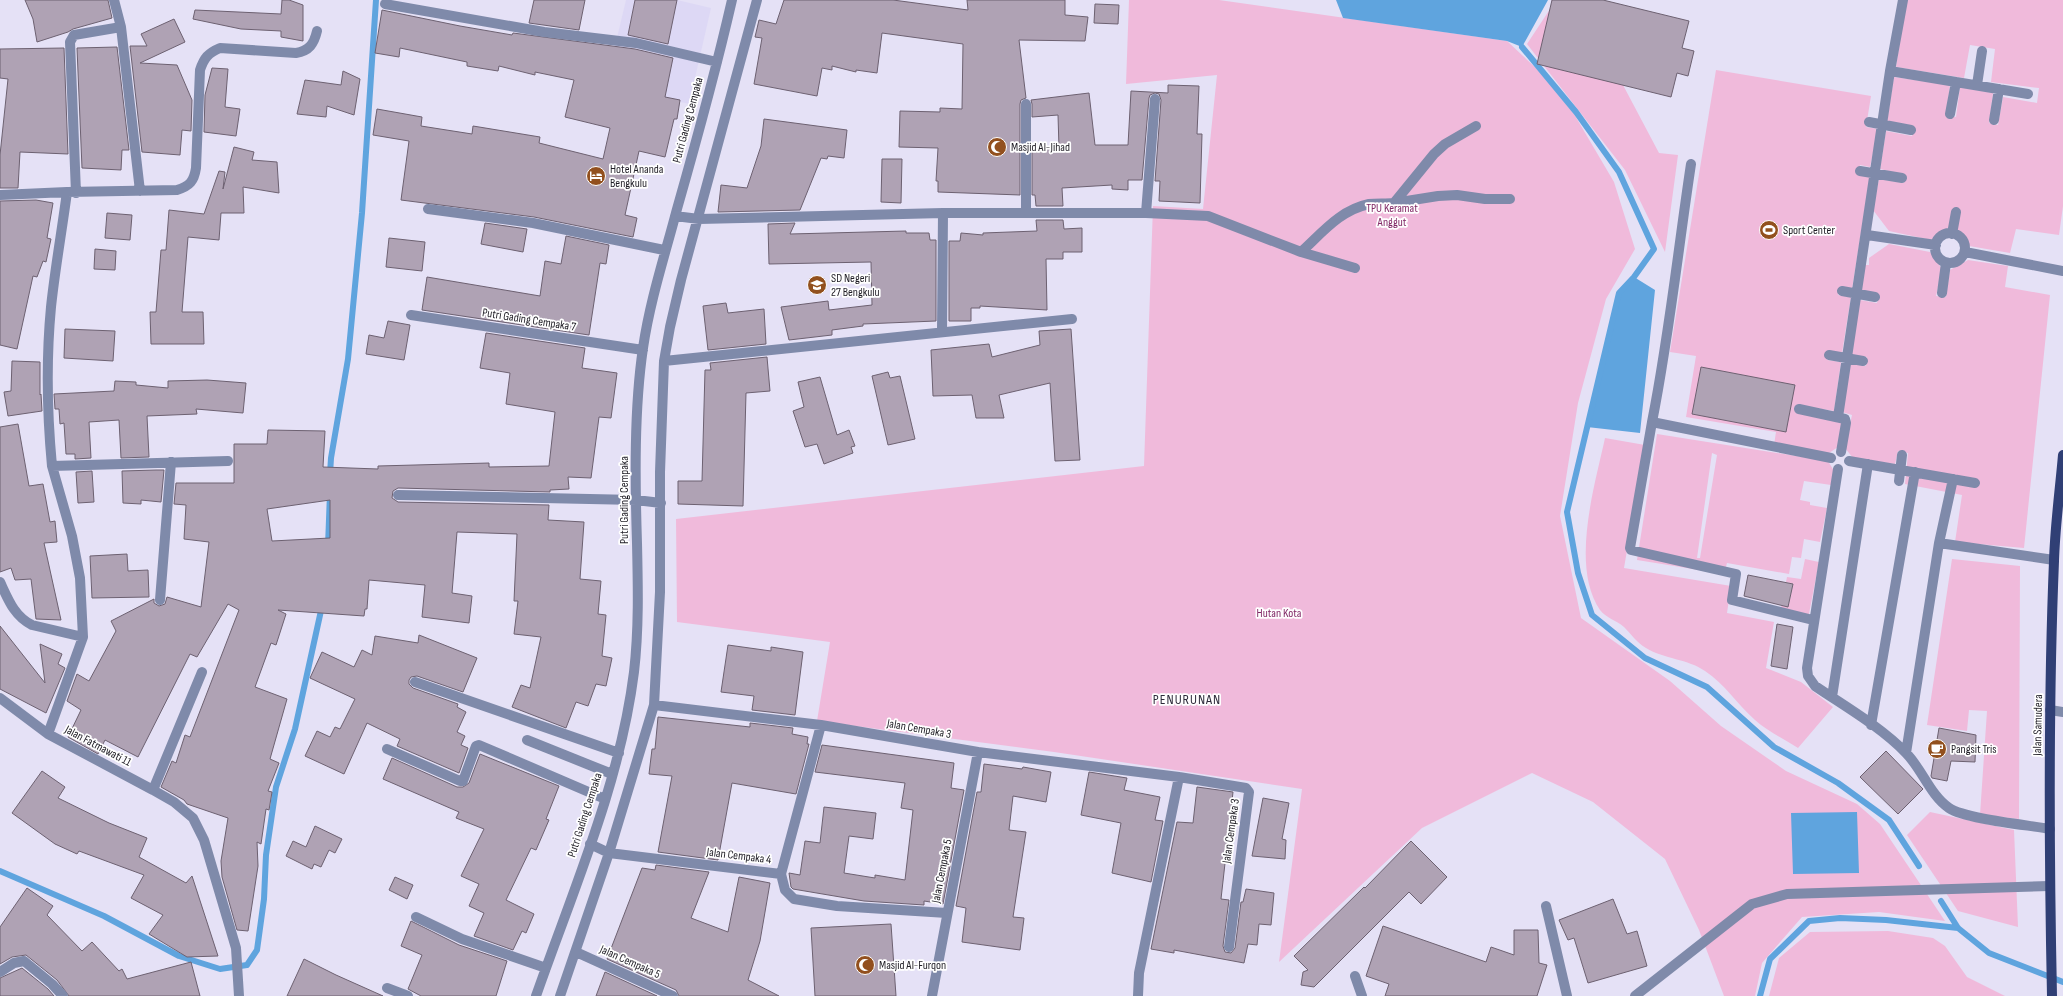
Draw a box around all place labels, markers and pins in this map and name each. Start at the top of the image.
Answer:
mosque icon: Masjid Al-Jihad [986,136,1008,158]
place label: Masjid Al-Jihad [1011,140,1070,155]
place label: Hotel Ananda Bengkulu [610,162,664,191]
hotel icon: Hotel Ananda Bengkulu [585,165,607,187]
sports icon: Sport Center [1758,219,1780,241]
place label: Sport Center [1783,223,1835,238]
place label: SD Negeri 27 Bengkulu [831,271,880,300]
school or university icon: SD Negeri 27 Bengkulu [806,274,828,296]
cafe icon: Pangsit Tris [1926,738,1948,760]
place label: Pangsit Tris [1951,742,1997,757]
mosque icon: Masjid Al-Furqon [854,954,876,976]
place label: Masjid Al-Furqon [879,958,946,973]

